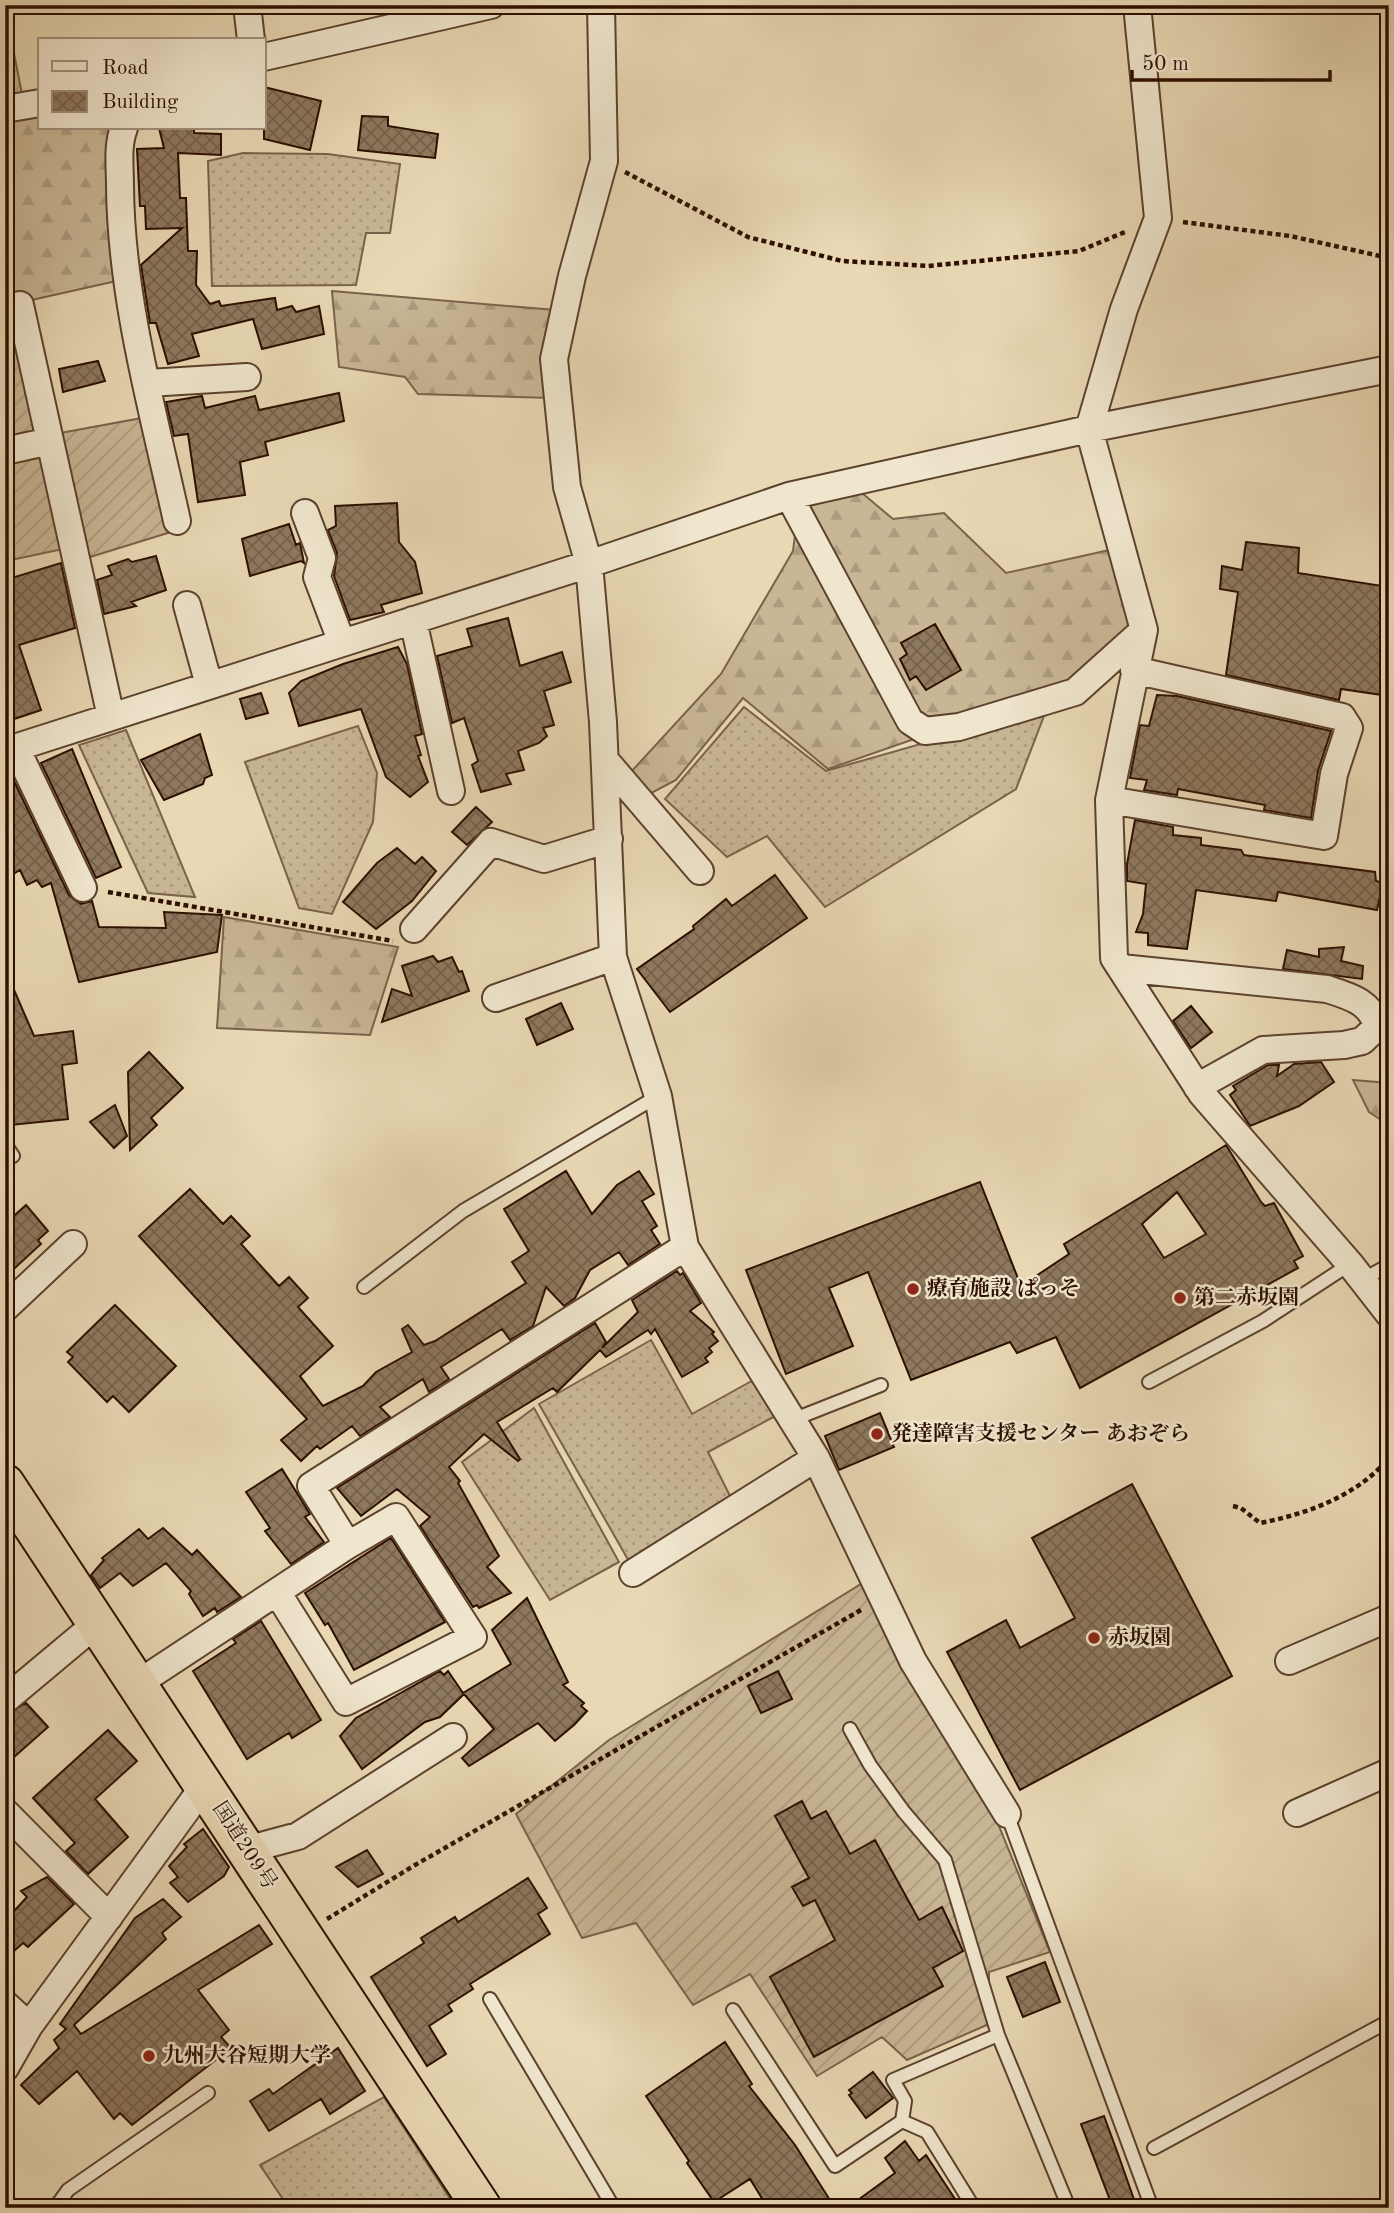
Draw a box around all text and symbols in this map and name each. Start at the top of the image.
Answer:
legend [38,38,266,130]
scale bar [1132,38,1329,82]
text: 50 m [1142,54,1189,75]
text: Road [102,58,149,79]
text: Building [102,92,179,113]
place label: 療育施設 ぱっそ [927,1277,1080,1300]
marker: 療育施設 ぱっそ [905,1281,921,1297]
place label: 第二赤坂園 [1194,1285,1299,1309]
marker: 第二赤坂園 [1172,1290,1188,1306]
place label: 発達障害支援センター あおぞら [891,1422,1190,1445]
marker: 発達障害支援センター あおぞら [869,1426,885,1442]
place label: 赤坂園 [1108,1625,1171,1649]
marker: 赤坂園 [1086,1630,1102,1646]
street label: 国道209号 [208,1797,282,1893]
place label: 九州大谷短期大学 [163,2044,331,2067]
marker: 九州大谷短期大学 [141,2048,157,2064]

